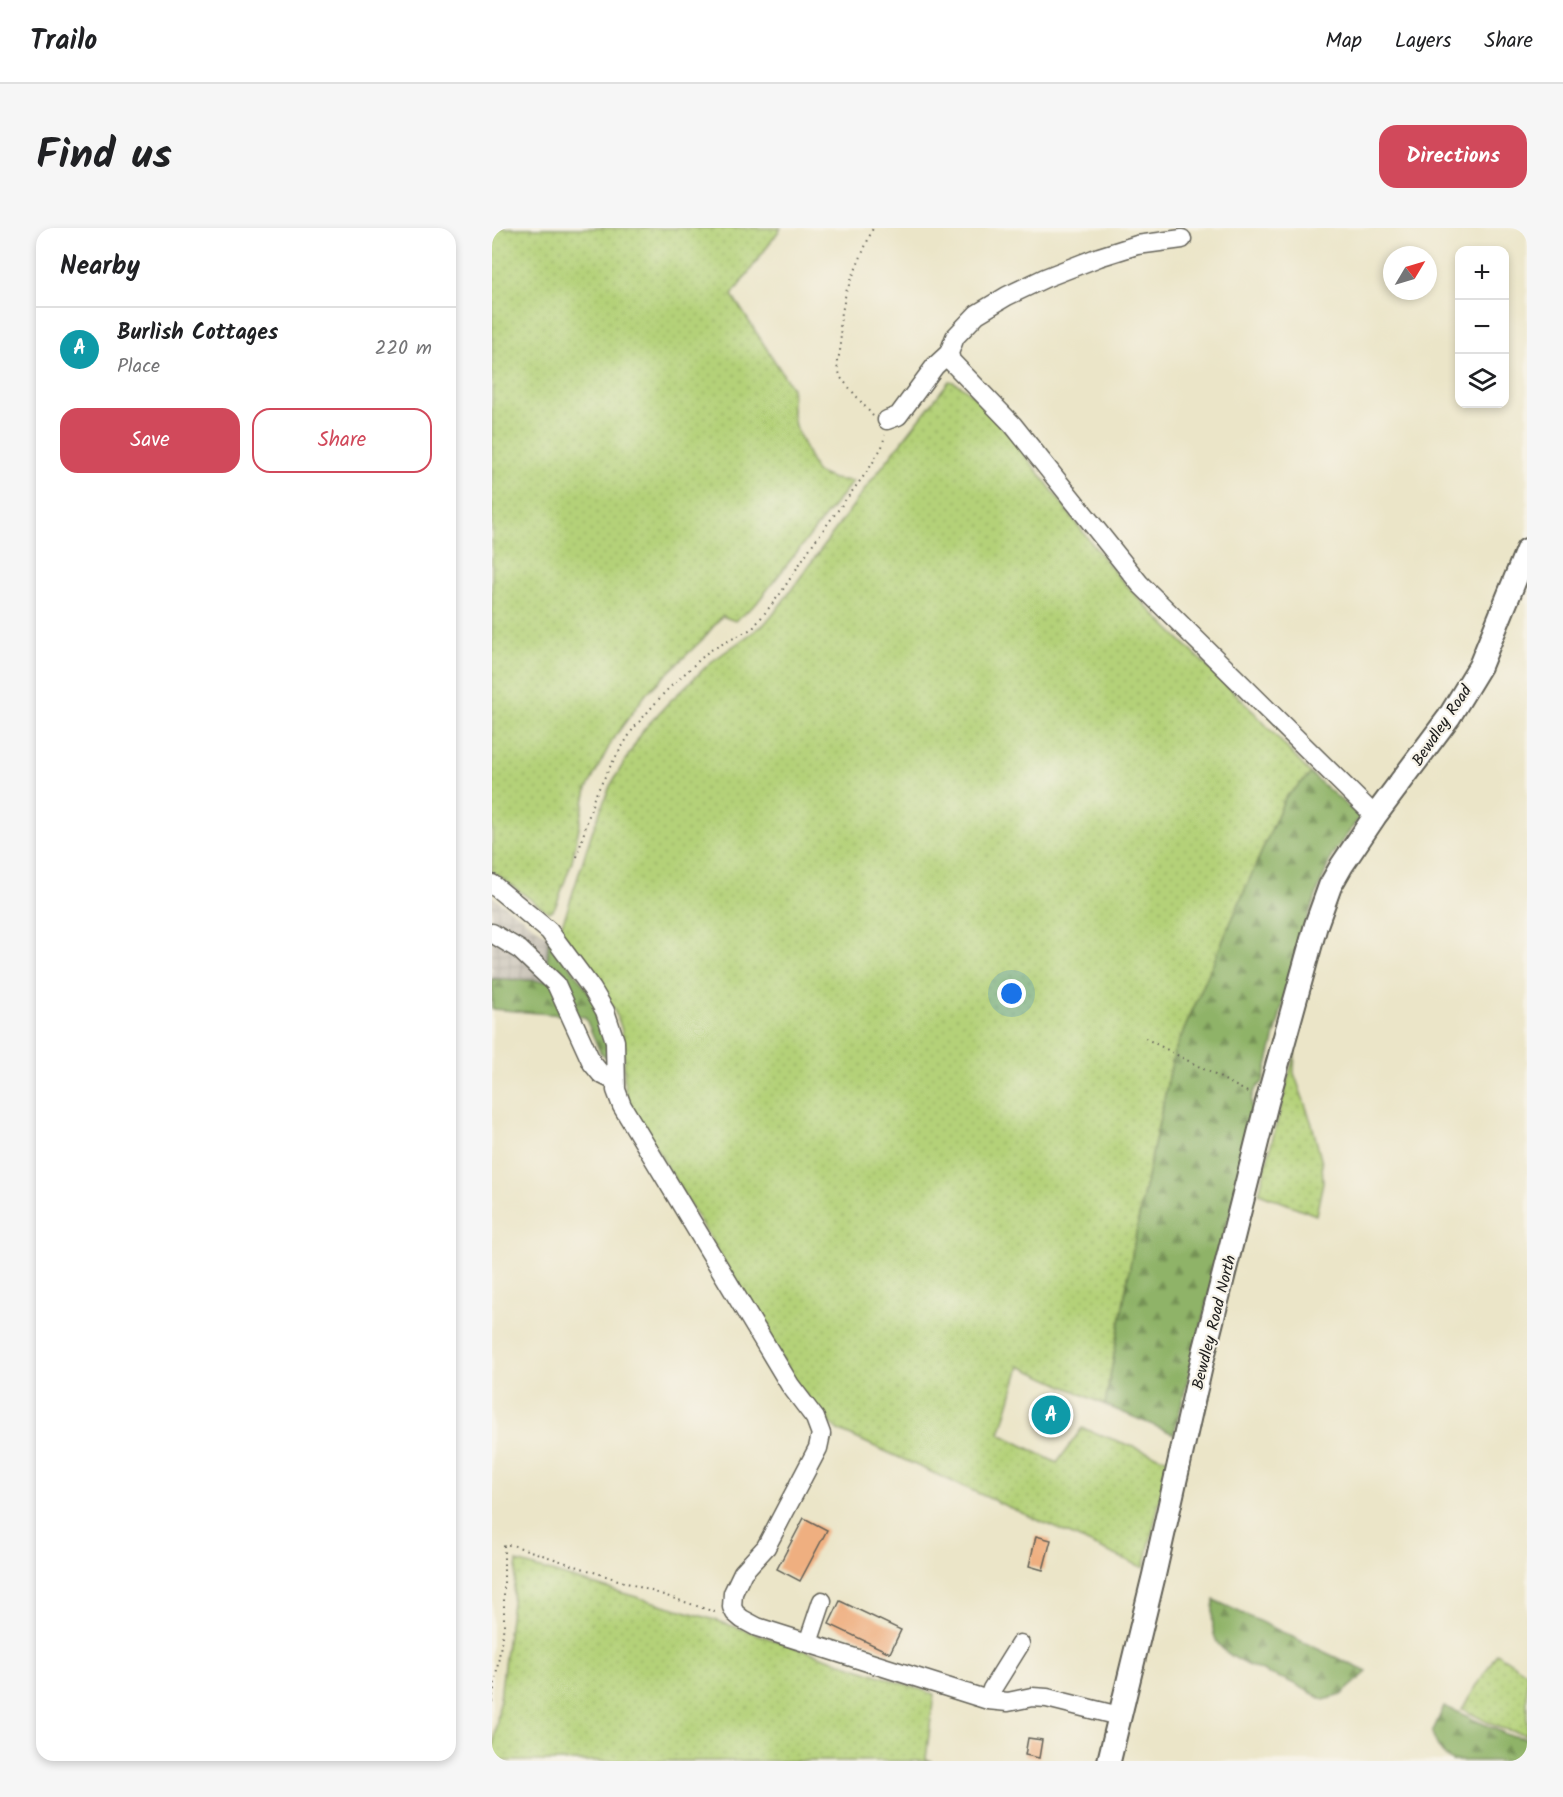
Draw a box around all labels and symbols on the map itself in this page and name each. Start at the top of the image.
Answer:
north arrow [1383,246,1437,300]
street label: Bewdley Road [1406,679,1479,771]
your location [997,979,1026,1008]
street label: Bewdley Road North [1186,1252,1243,1392]
pin: A [1032,1392,1070,1438]

